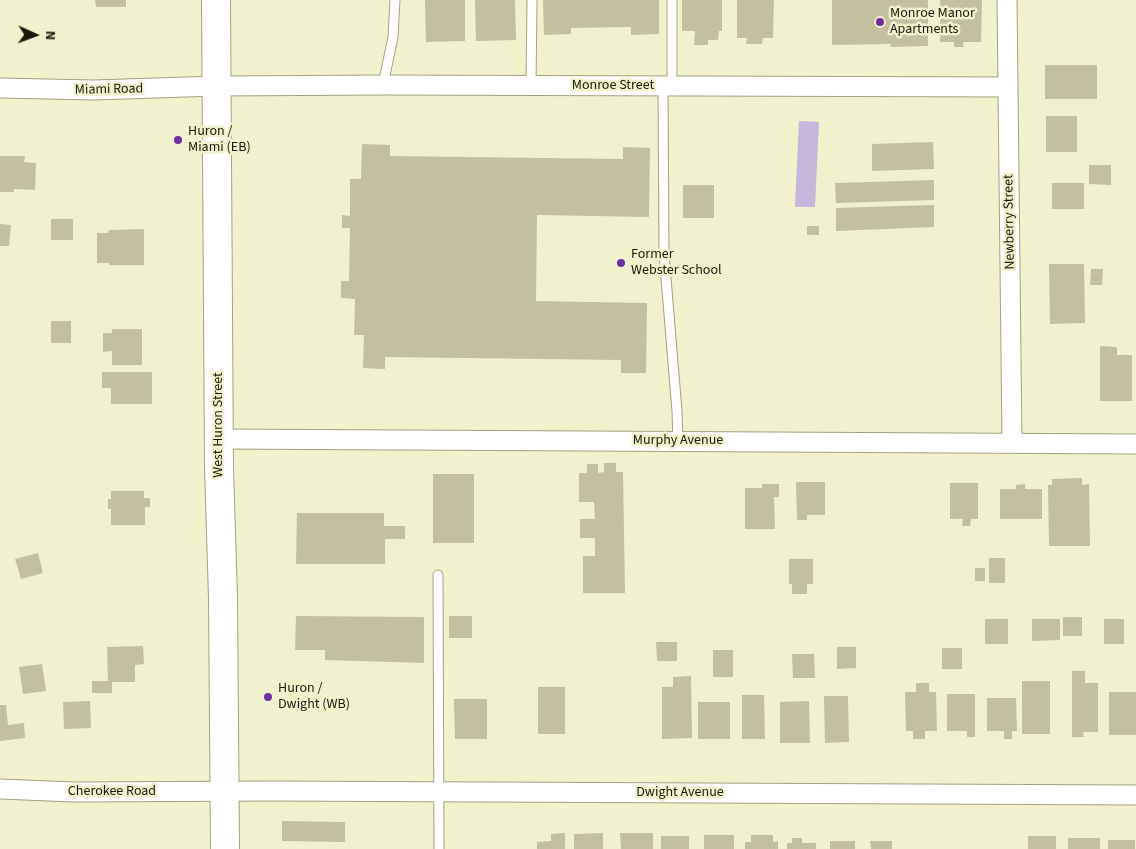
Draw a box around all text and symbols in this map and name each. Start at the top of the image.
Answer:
place label: Monroe Manor Apartments [890,6,975,38]
north arrow [10,10,60,60]
marker: Monroe Manor Apartments [874,16,886,28]
text: N [40,31,60,41]
street label: Monroe Street [572,78,654,94]
street label: Miami Road [75,81,143,99]
place label: Huron / Miami (EB) [188,124,251,156]
marker: Huron / Miami (EB) [172,134,184,146]
street label: Newberry Street [1001,174,1019,270]
place label: Former Webster School [631,247,722,280]
marker: Former Webster School [615,257,627,269]
street label: West Huron Street [211,372,227,478]
street label: Murphy Avenue [633,433,723,449]
place label: Huron / Dwight (WB) [278,681,350,714]
marker: Huron / Dwight (WB) [262,691,274,703]
street label: Cherokee Road [68,784,156,800]
street label: Dwight Avenue [636,785,724,801]

